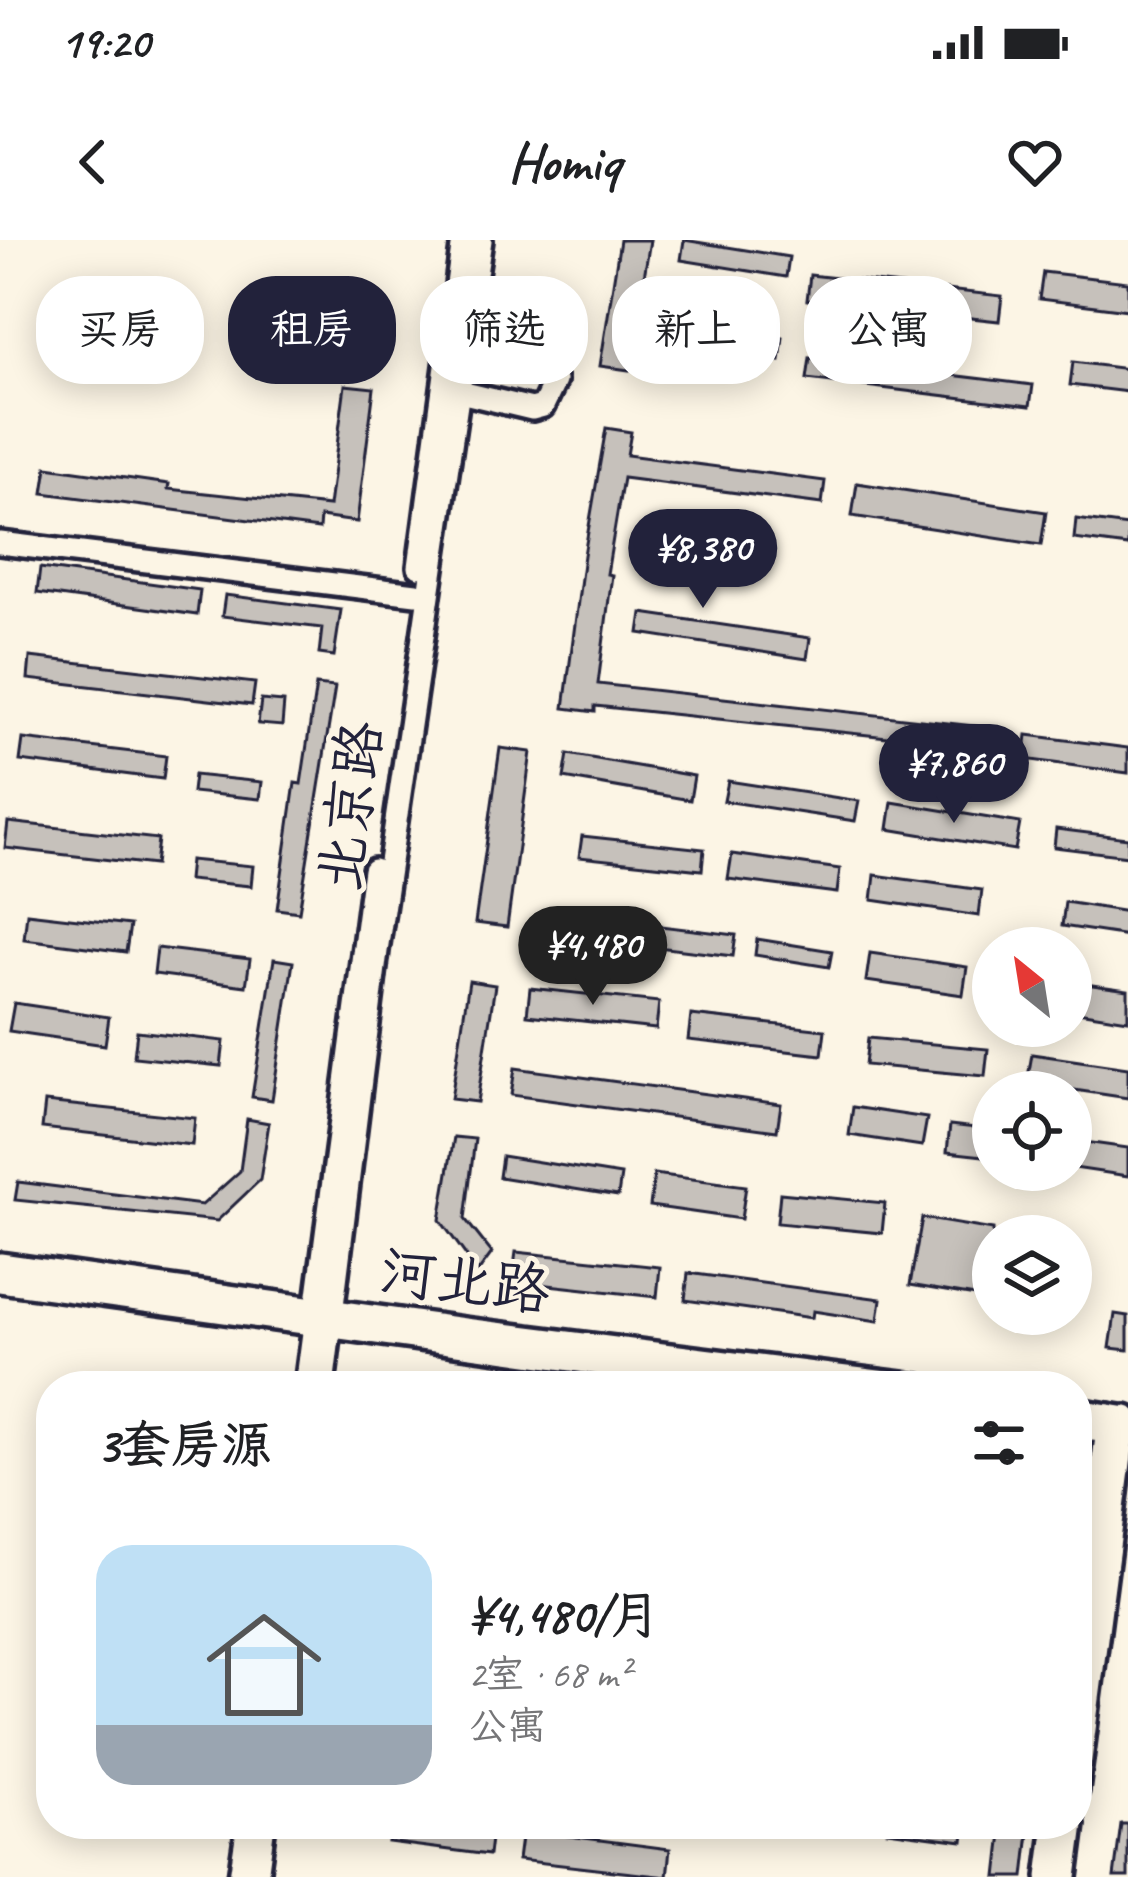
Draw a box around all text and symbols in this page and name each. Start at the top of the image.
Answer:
text: 19:20 [60,14,149,71]
text: Homiq [508,128,620,196]
icon: back [60,129,126,195]
icon: heart [1002,129,1068,195]
chip: 买房 [36,276,204,384]
chip: 租房 [228,276,396,384]
chip: 筛选 [420,276,588,384]
chip: 新上 [612,276,780,384]
chip: 公寓 [804,276,972,384]
pin: ¥8,380 [605,509,801,611]
text: ¥8,380 [655,523,751,572]
street label: 北京路 [302,716,398,896]
pin: ¥7,860 [856,724,1052,826]
text: ¥7,860 [906,738,1002,787]
pin: ¥4,480 [495,906,691,1008]
text: ¥4,480 [545,920,641,969]
north arrow [972,927,1092,1047]
map controls [972,927,1092,1335]
button: locate [972,1071,1092,1191]
button: layers [972,1215,1092,1335]
street label: 河北路 [376,1235,554,1327]
icon: filters [966,1410,1032,1476]
text: 3套房源 [96,1413,272,1477]
text: ¥4,480/月 [468,1583,661,1647]
icon: home [192,1593,336,1737]
text: 2室 · 68 m² [468,1650,630,1699]
text: 公寓 [468,1702,546,1751]

